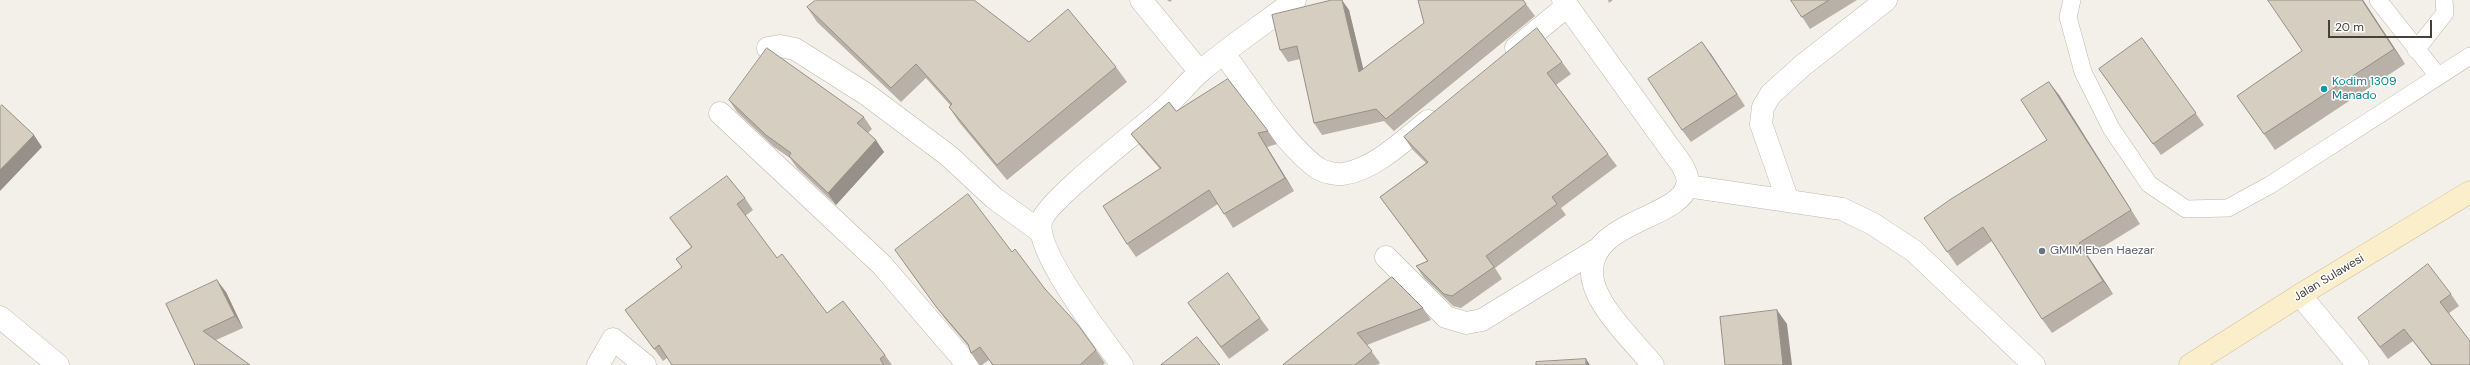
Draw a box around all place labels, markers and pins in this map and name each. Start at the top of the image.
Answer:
place label: Kodim 1309 Manado [2332,75,2397,103]
marker: Kodim 1309 Manado [2319,84,2329,94]
place label: GMIM Eben Haezar [2050,244,2154,258]
marker: GMIM Eben Haezar [2037,246,2047,256]

